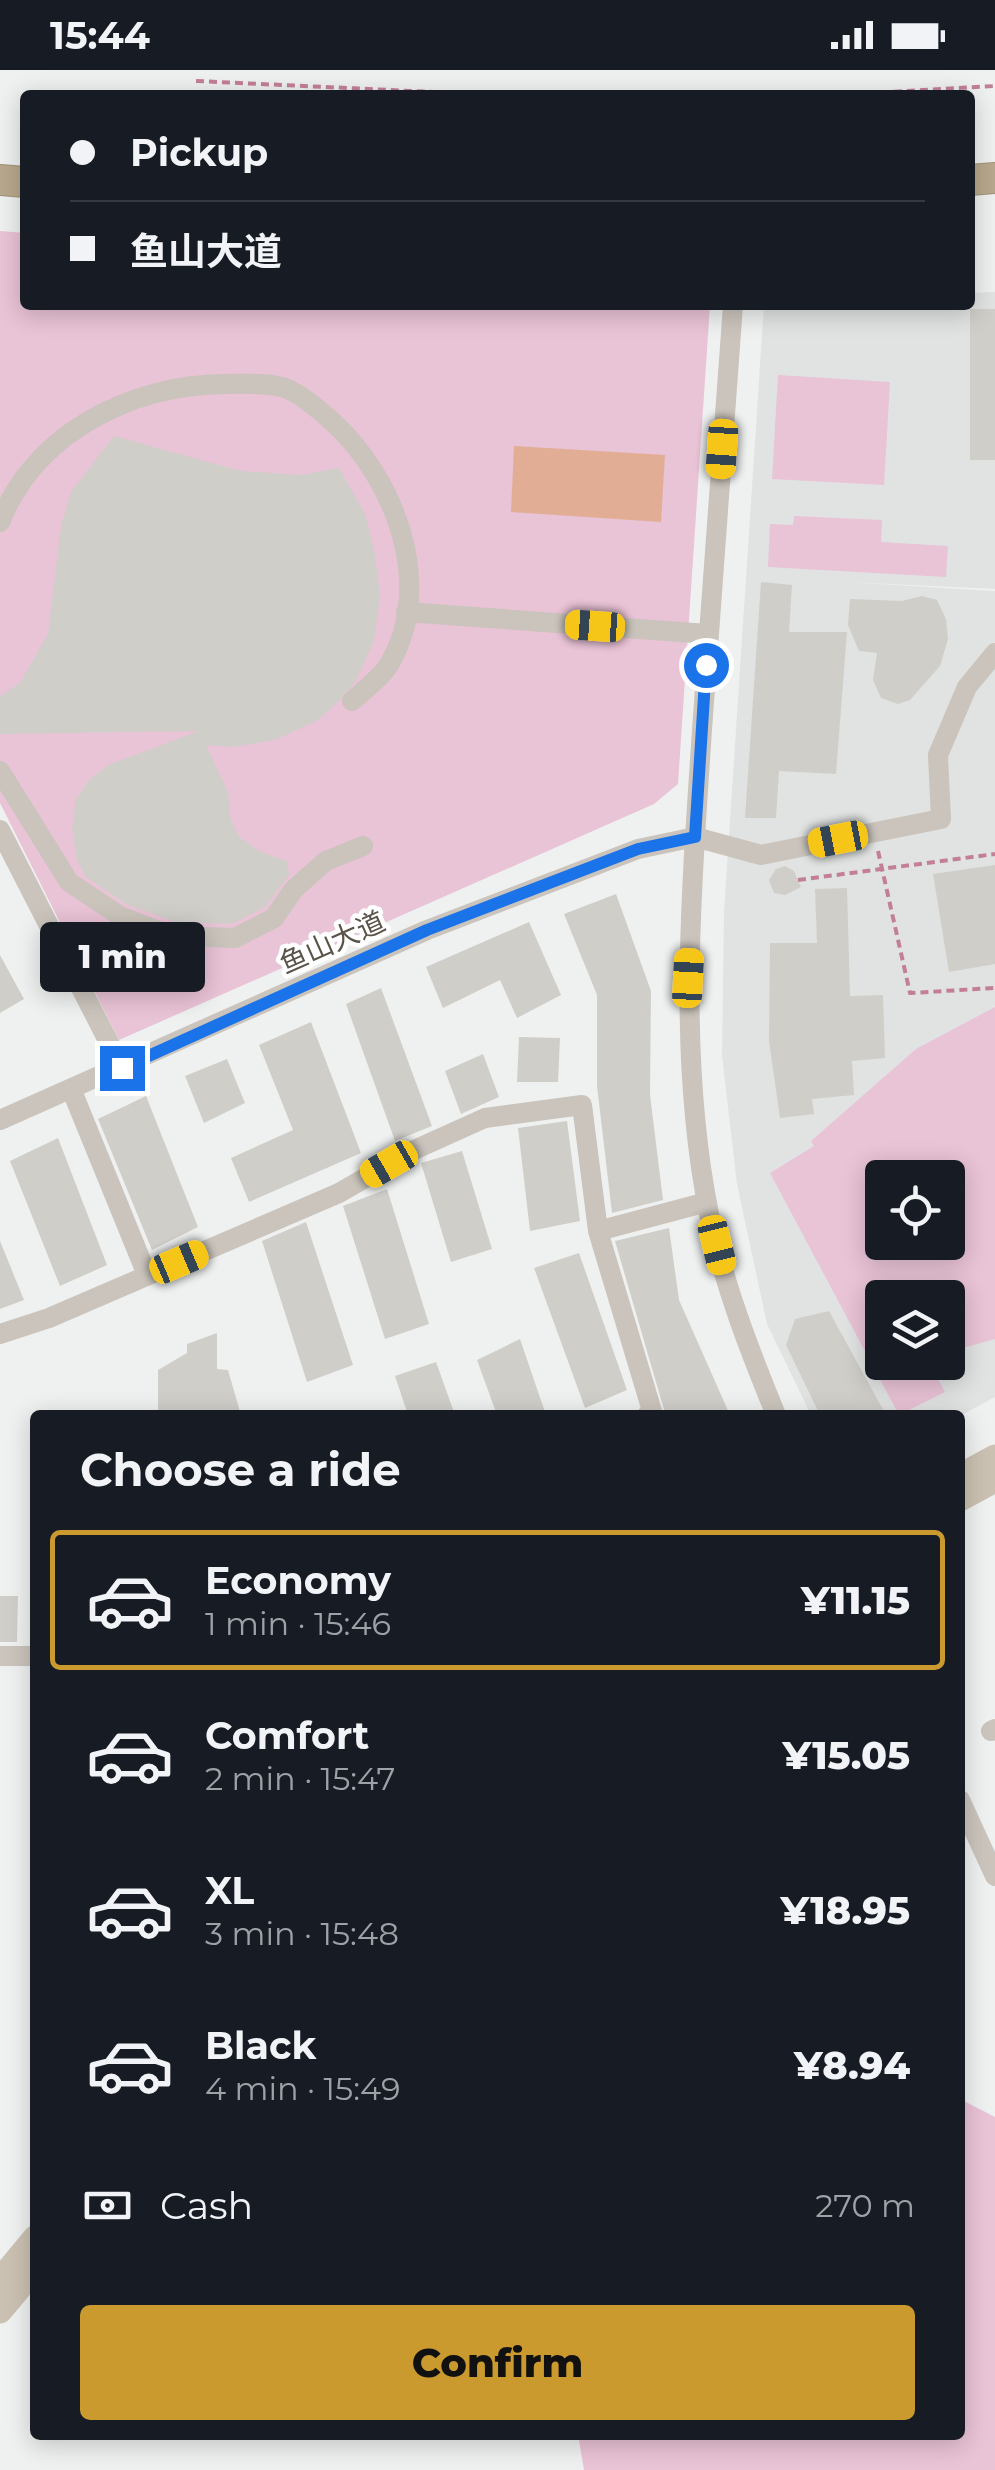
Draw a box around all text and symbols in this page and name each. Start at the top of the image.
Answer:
text: 15:44 [50,12,150,59]
text: Pickup [130,129,268,176]
text: 鱼山大道 [130,228,282,275]
car [705,418,739,480]
car [564,609,626,643]
route start [684,643,729,688]
car [806,819,870,859]
street label: 鱼山大道 [274,904,390,980]
callout: 1 min [39,923,204,993]
text: 1 min [78,937,167,976]
car [671,947,705,1009]
route end [100,1046,145,1091]
car [356,1136,422,1192]
map controls [865,1160,965,1380]
button: locate [865,1160,965,1260]
car [695,1212,739,1278]
car [146,1236,212,1288]
button: layers [865,1280,965,1380]
text: Choose a ride [80,1442,401,1497]
icon: car [85,1555,175,1645]
text: Economy [205,1557,391,1604]
text: ¥11.15 [801,1577,910,1624]
text: 1 min · 15:46 [205,1604,391,1643]
icon: car [85,1710,175,1800]
text: Comfort [205,1712,369,1759]
text: ¥15.05 [782,1732,910,1779]
text: 2 min · 15:47 [205,1759,395,1798]
icon: car [85,1865,175,1955]
text: XL [205,1867,254,1914]
text: ¥18.95 [781,1887,910,1934]
text: 3 min · 15:48 [205,1914,399,1953]
icon: car [85,2020,175,2110]
text: Black [205,2022,316,2069]
text: ¥8.94 [794,2042,910,2089]
text: 4 min · 15:49 [205,2069,400,2108]
icon: cash [80,2178,135,2233]
text: Cash [160,2182,253,2229]
text: 270 m [815,2186,915,2225]
button: Confirm [80,2305,915,2420]

